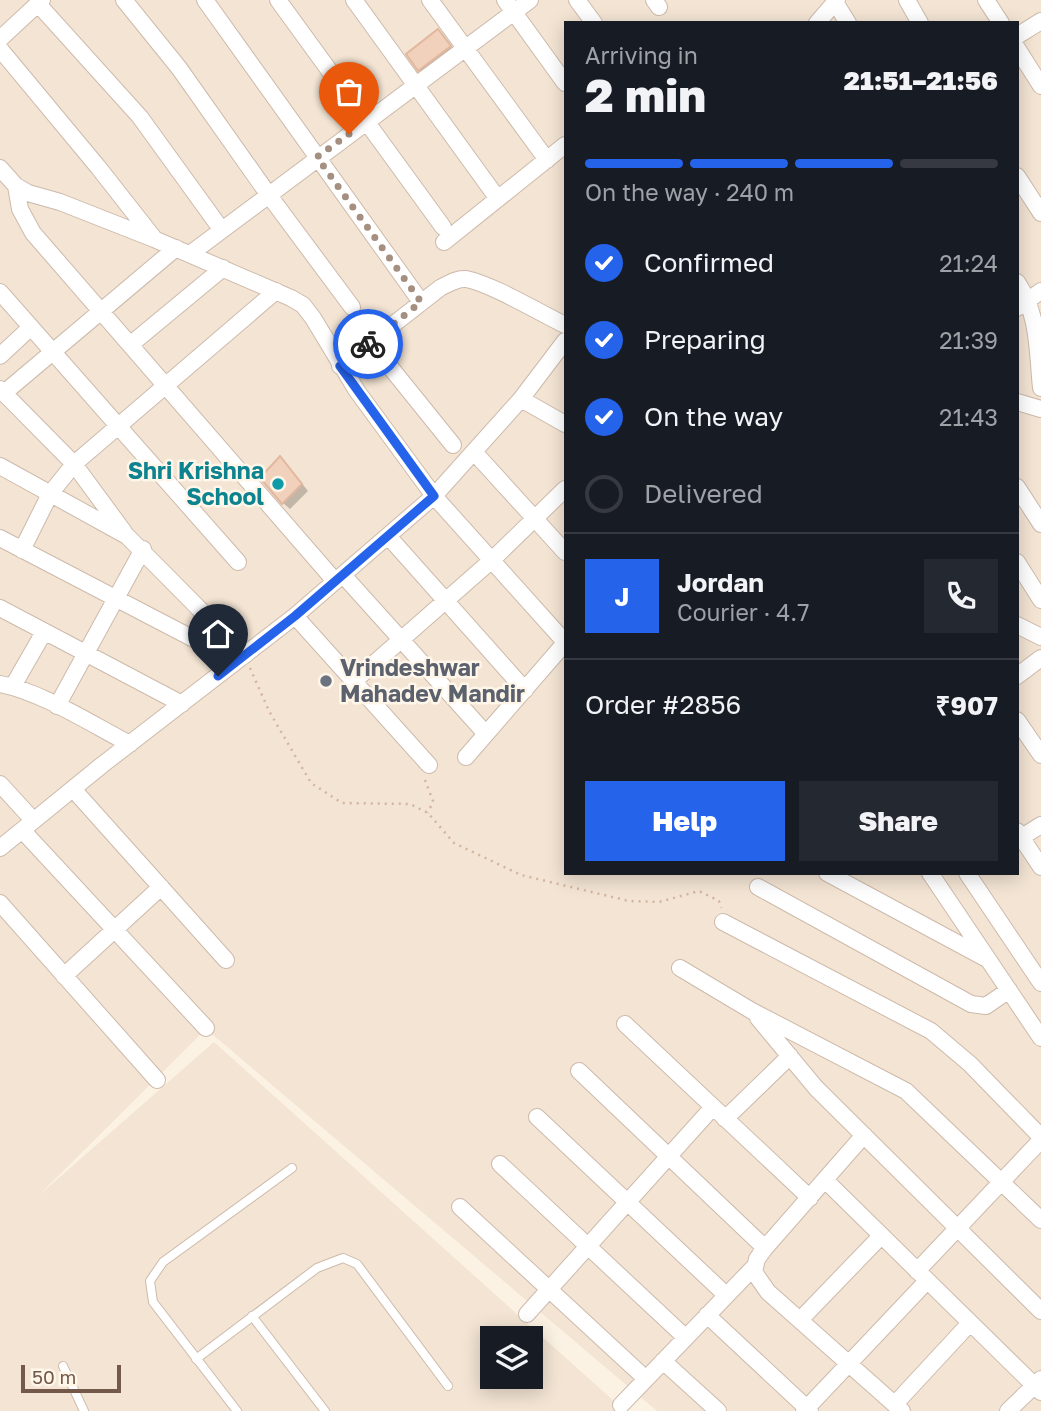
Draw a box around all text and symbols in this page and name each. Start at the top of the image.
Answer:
text: Arriving in [585,41,698,69]
pin [319,62,379,134]
text: 21:51–21:56 [844,65,998,96]
text: 2 min [585,67,706,122]
icon: bag [330,73,368,111]
text: On the way · 240 m [585,178,794,206]
icon: check [585,244,623,282]
text: Confirmed [644,247,774,278]
text: 21:24 [939,249,998,277]
courier [333,309,403,379]
icon: check [585,321,623,359]
text: Preparing [644,324,766,355]
icon: bike [349,325,387,363]
text: 21:39 [939,326,998,354]
icon: check [585,398,623,436]
text: On the way [644,401,783,432]
text: 21:43 [939,403,998,431]
place label: Shri Krishna School [128,456,264,510]
marker: Shri Krishna School [270,476,286,492]
text: Delivered [644,478,763,509]
button: phone [924,559,998,633]
text: Jordan [677,567,764,598]
text: J [615,581,629,612]
text: Courier · 4.7 [677,598,809,626]
pin [188,604,248,676]
icon: home [199,615,237,653]
place label: Vrindeshwar Mahadev Mandir [340,653,525,707]
marker: Vrindeshwar Mahadev Mandir [318,673,334,689]
text: Order #2856 [585,689,741,720]
text: ₹907 [936,690,998,721]
button: Help [585,781,785,861]
button: Share [799,781,998,861]
map controls [480,1326,543,1389]
button: layers [480,1326,543,1389]
scale bar [21,1362,121,1394]
text: 50 m [32,1365,76,1388]

